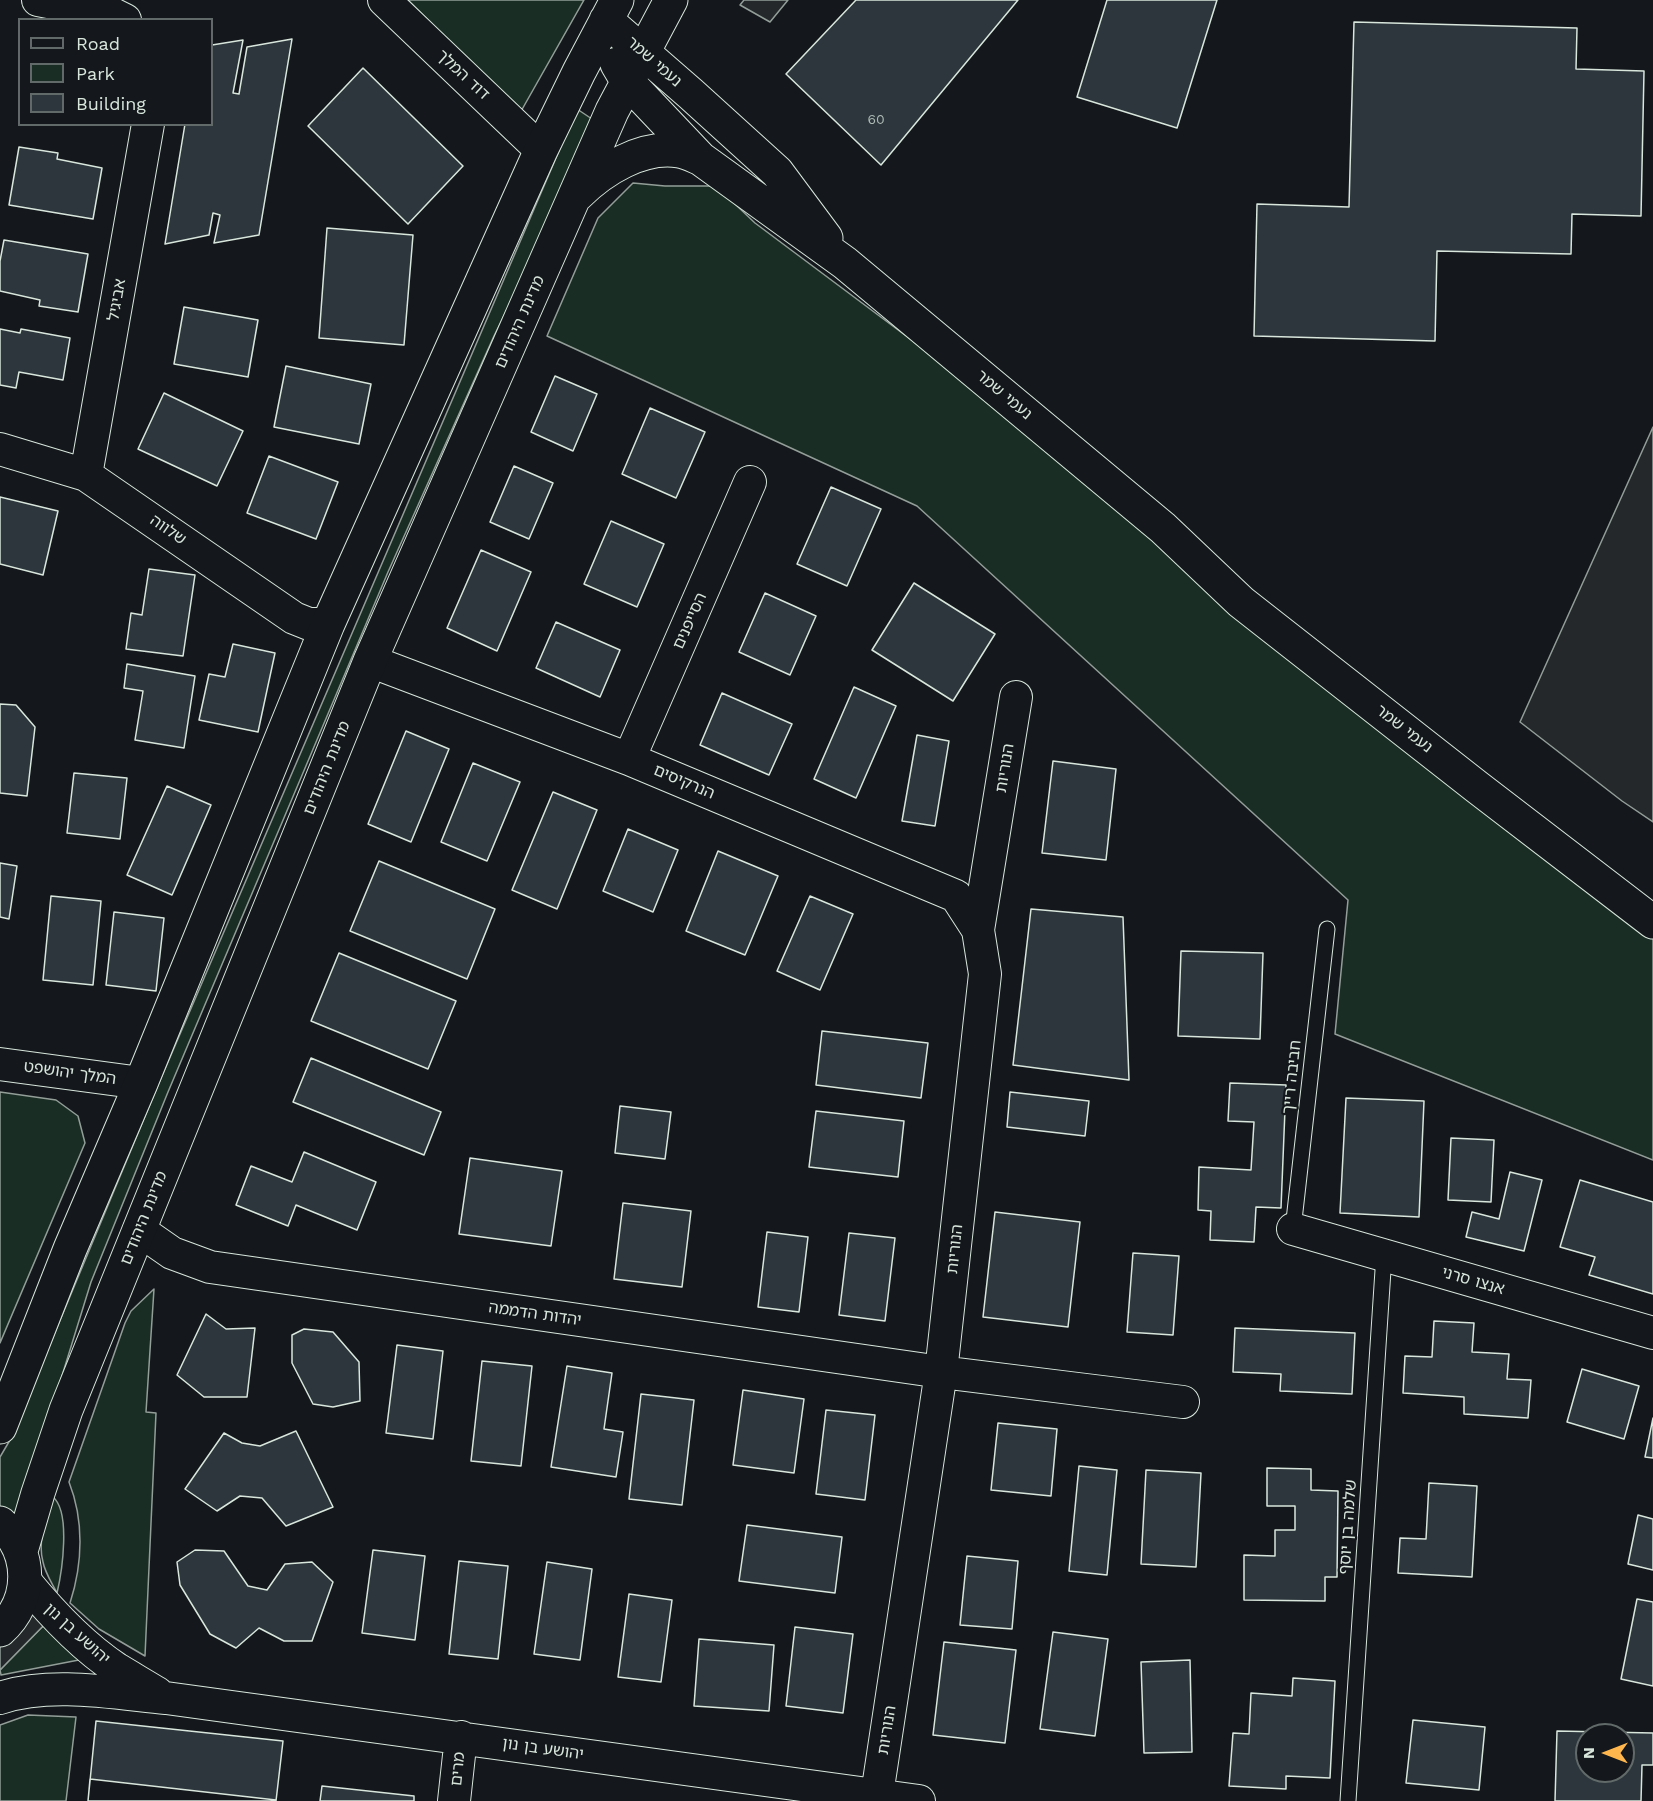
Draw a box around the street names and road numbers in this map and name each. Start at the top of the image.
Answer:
street label: נעמי שמר [622,33,686,91]
street label: דוד המלך [433,46,493,104]
street label: מדינת היהודים [491,273,549,371]
street label: אביגיל [104,277,130,323]
street label: נעמי שמר [972,366,1036,424]
street label: שלווה [146,511,190,549]
street label: הסייפנים [669,590,711,652]
street label: נעמי שמר [1372,701,1436,757]
street label: מדינת היהודים [299,718,355,818]
street label: הנוריות [992,742,1018,794]
street label: הנרקיסים [651,761,717,803]
street label: חביבה רייך [1279,1039,1305,1115]
street label: המלך יהושפט [23,1057,117,1089]
street label: מדינת היהודים [116,1168,172,1268]
street label: הנוריות [943,1223,967,1275]
street label: אנצו סרני [1439,1263,1507,1299]
street label: יהדות הדממה [487,1298,583,1330]
street label: שלמה בן יוסף [1335,1479,1361,1575]
street label: יהושע בן נון [40,1599,114,1669]
street label: הנוריות [874,1704,900,1756]
street label: יהושע בן נון [501,1734,585,1764]
street label: מרים [447,1751,469,1787]

